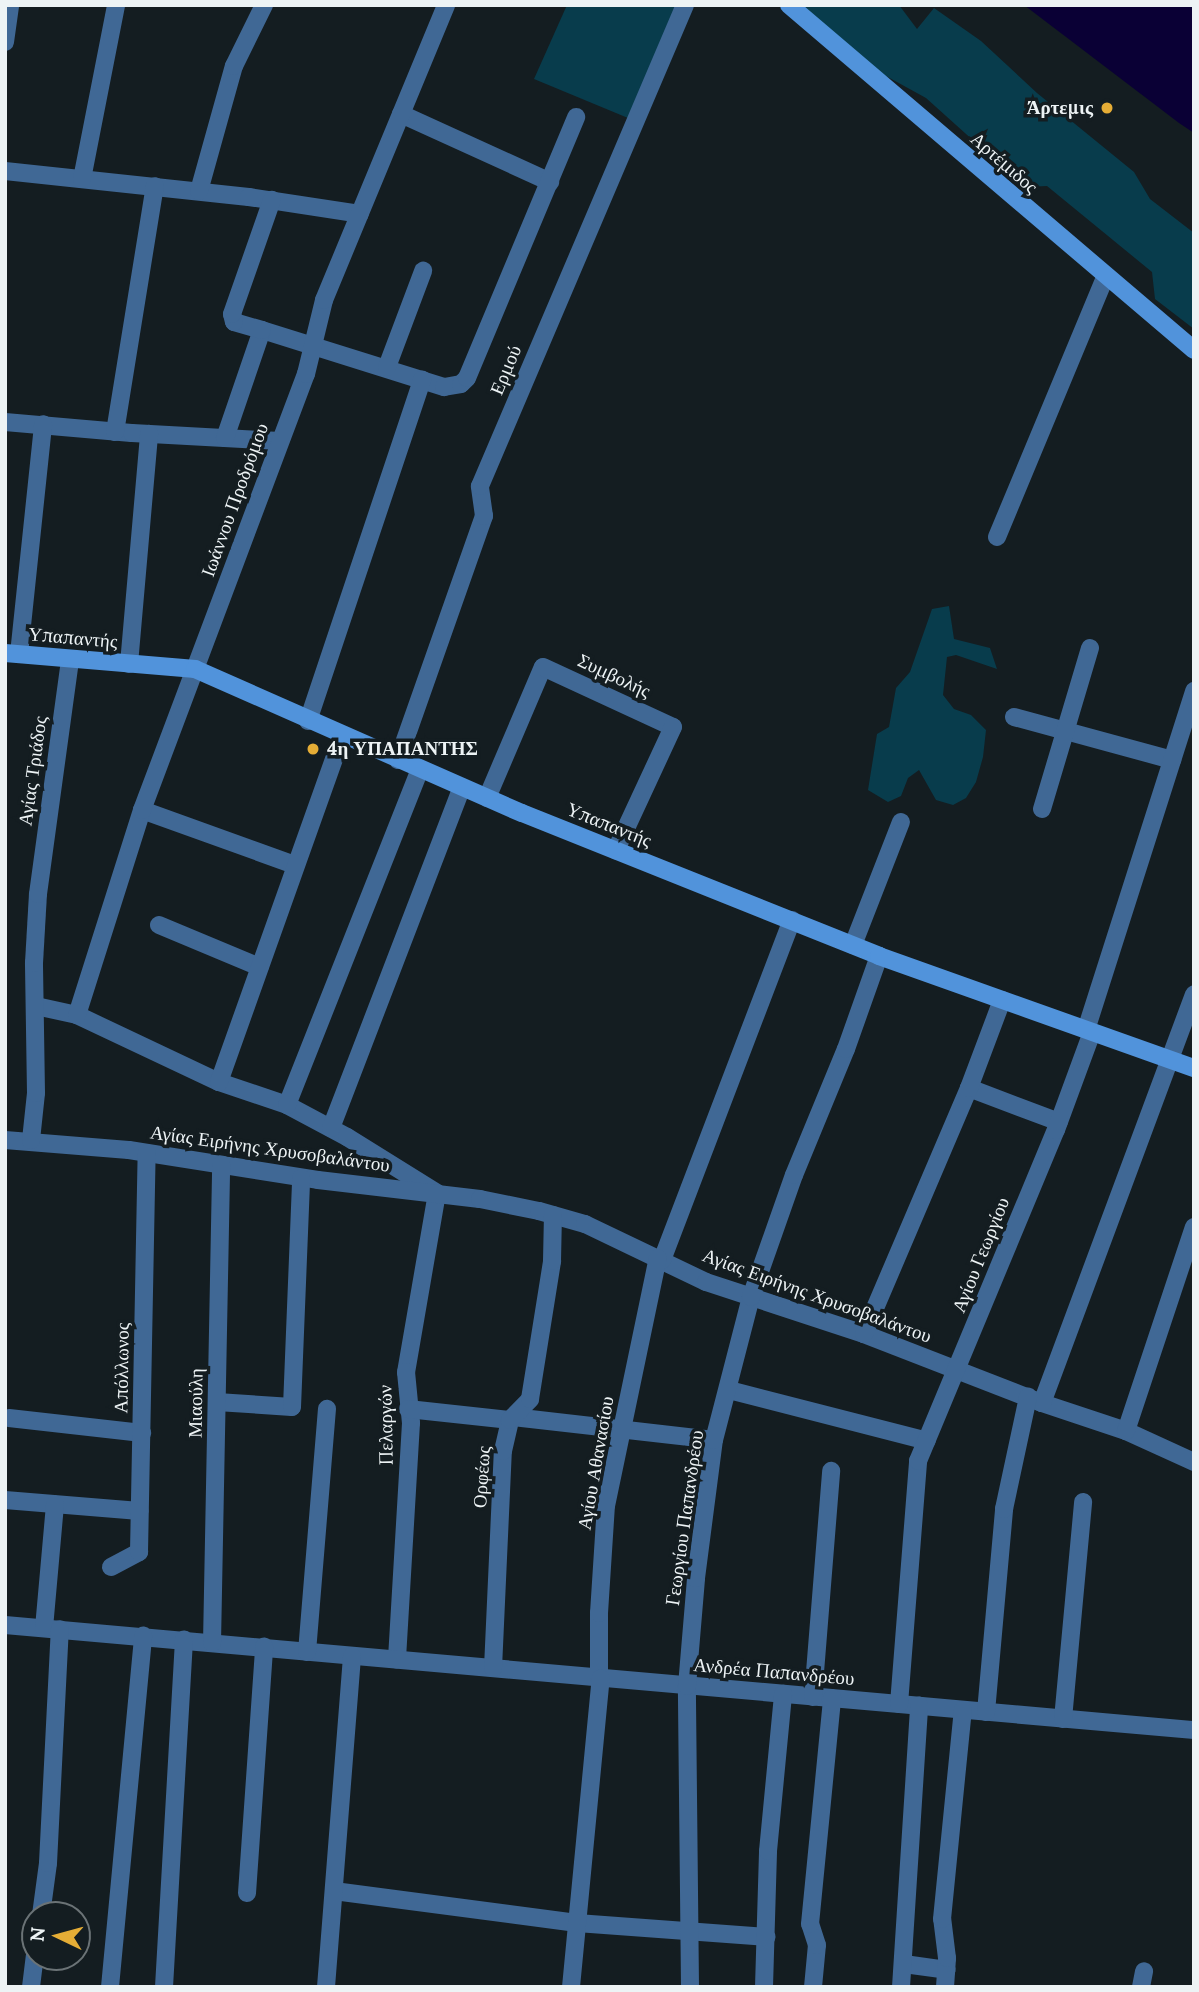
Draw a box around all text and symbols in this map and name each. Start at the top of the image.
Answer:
place label: Άρτεμις [1027,97,1093,119]
marker: Άρτεμις [1099,100,1115,116]
street label: Αρτέμιδος [966,128,1042,198]
street label: Ερμού [485,342,527,398]
street label: Ιωάννου Προδρόμου [197,420,273,580]
street label: Υπαπαντής [28,623,118,653]
street label: Συμβολής [574,649,654,703]
street label: Αγίας Τριάδος [14,715,52,827]
place label: 4η ΥΠΑΠΑΝΤΗΣ [327,738,478,760]
marker: 4η ΥΠΑΠΑΝΤΗΣ [305,741,321,757]
street label: Υπαπαντής [563,798,655,852]
street label: Αγίας Ειρήνης Χρυσοβαλάντου [149,1121,391,1177]
street label: Αγίου Γεωργίου [947,1194,1015,1316]
street label: Αγίας Ειρήνης Χρυσοβαλάντου [699,1244,935,1348]
street label: Απόλλωνος [110,1322,134,1414]
street label: Μιαούλη [184,1368,208,1438]
street label: Πελαργών [374,1385,398,1465]
street label: Αγίου Αθανασίου [573,1394,619,1532]
street label: Γεωργίου Παπανδρέου [661,1429,709,1607]
street label: Ορφέως [468,1445,496,1509]
street label: Ανδρέα Παπανδρέου [693,1654,855,1690]
north arrow [21,1901,91,1971]
text: N [24,1926,50,1943]

